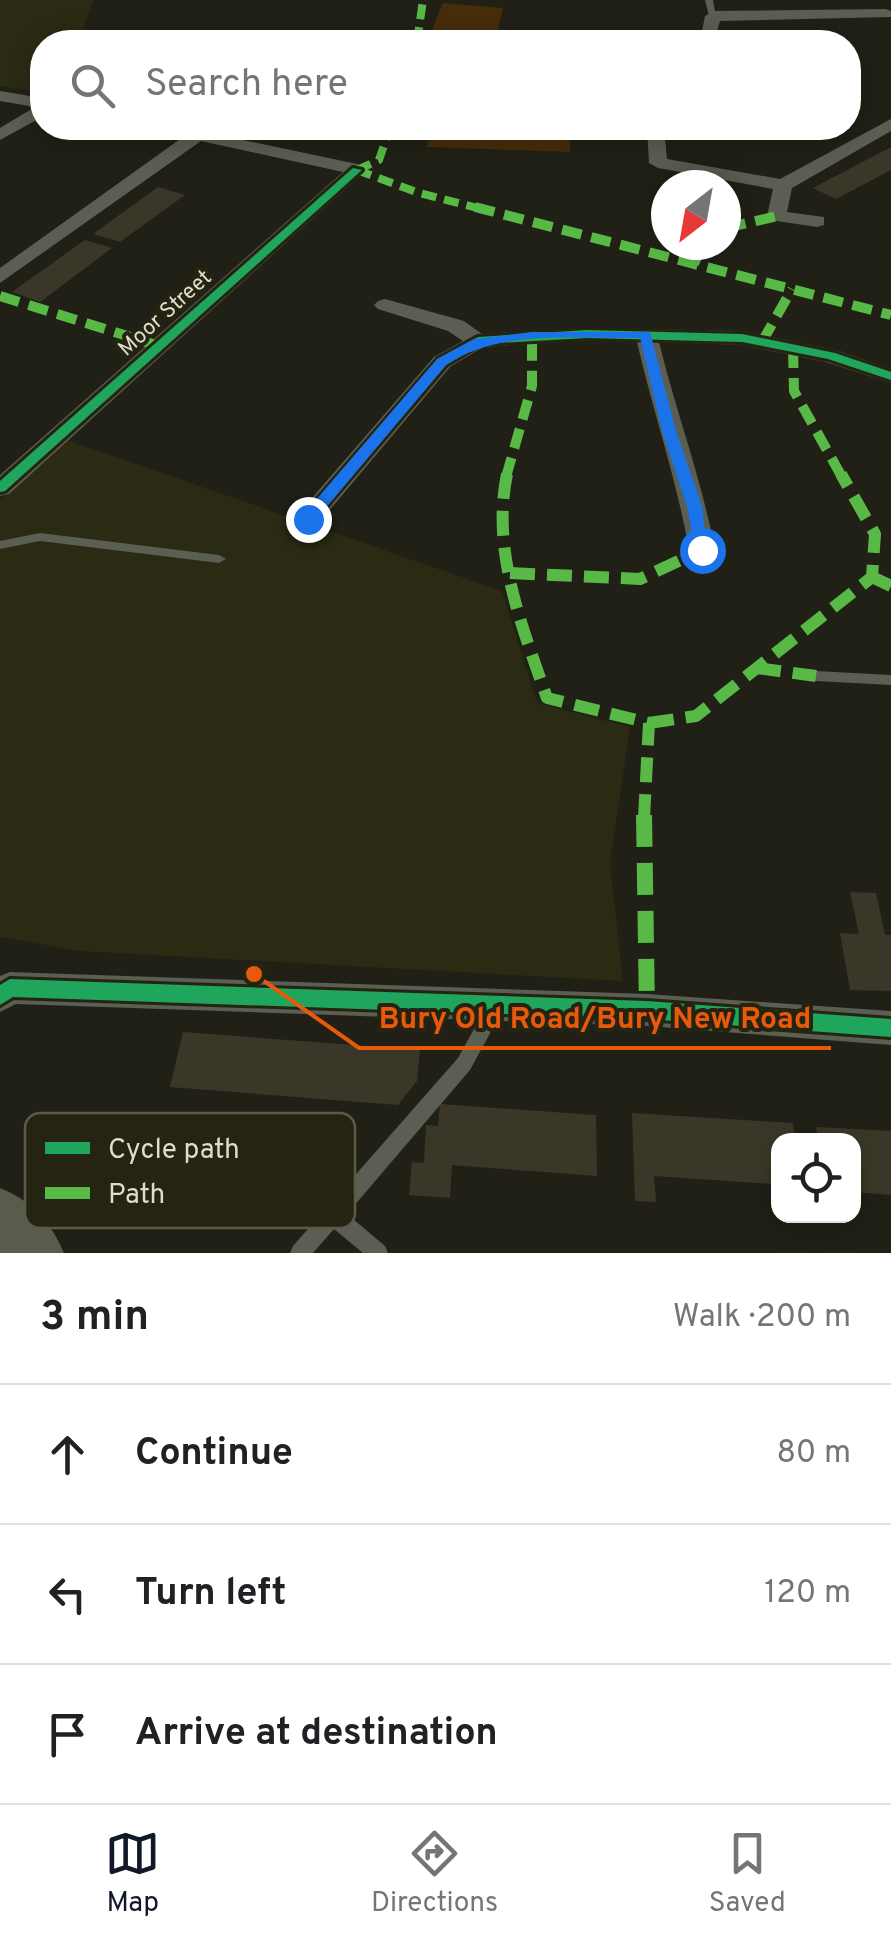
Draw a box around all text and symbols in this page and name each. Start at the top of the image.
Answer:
search box [30,30,861,140]
icon: search [65,58,120,113]
text: Search here [145,61,348,110]
north arrow [651,170,741,260]
street label: Moor Street [113,265,218,363]
route end [286,497,332,543]
route start [680,528,726,574]
callout: Bury Old Road/Bury New Road [359,988,831,1048]
text: Bury Old Road/Bury New Road [379,1002,811,1039]
legend [25,1113,355,1228]
text: Cycle path [108,1133,240,1169]
map controls [771,1133,861,1223]
button: locate [771,1133,861,1223]
text: Path [108,1178,165,1214]
text: 3 min [40,1292,149,1345]
text: Walk · 200 m [673,1298,851,1338]
icon: ahead [40,1427,95,1482]
text: Continue [135,1430,293,1479]
text: 80 m [777,1434,851,1474]
icon: left [40,1567,95,1622]
text: Turn left [135,1570,287,1619]
text: 120 m [764,1574,851,1614]
icon: arrive [40,1707,95,1762]
text: Arrive at destination [135,1710,498,1759]
tab: Map [105,1826,160,1922]
tab: Directions [371,1826,498,1922]
tab: Saved [709,1826,786,1922]

